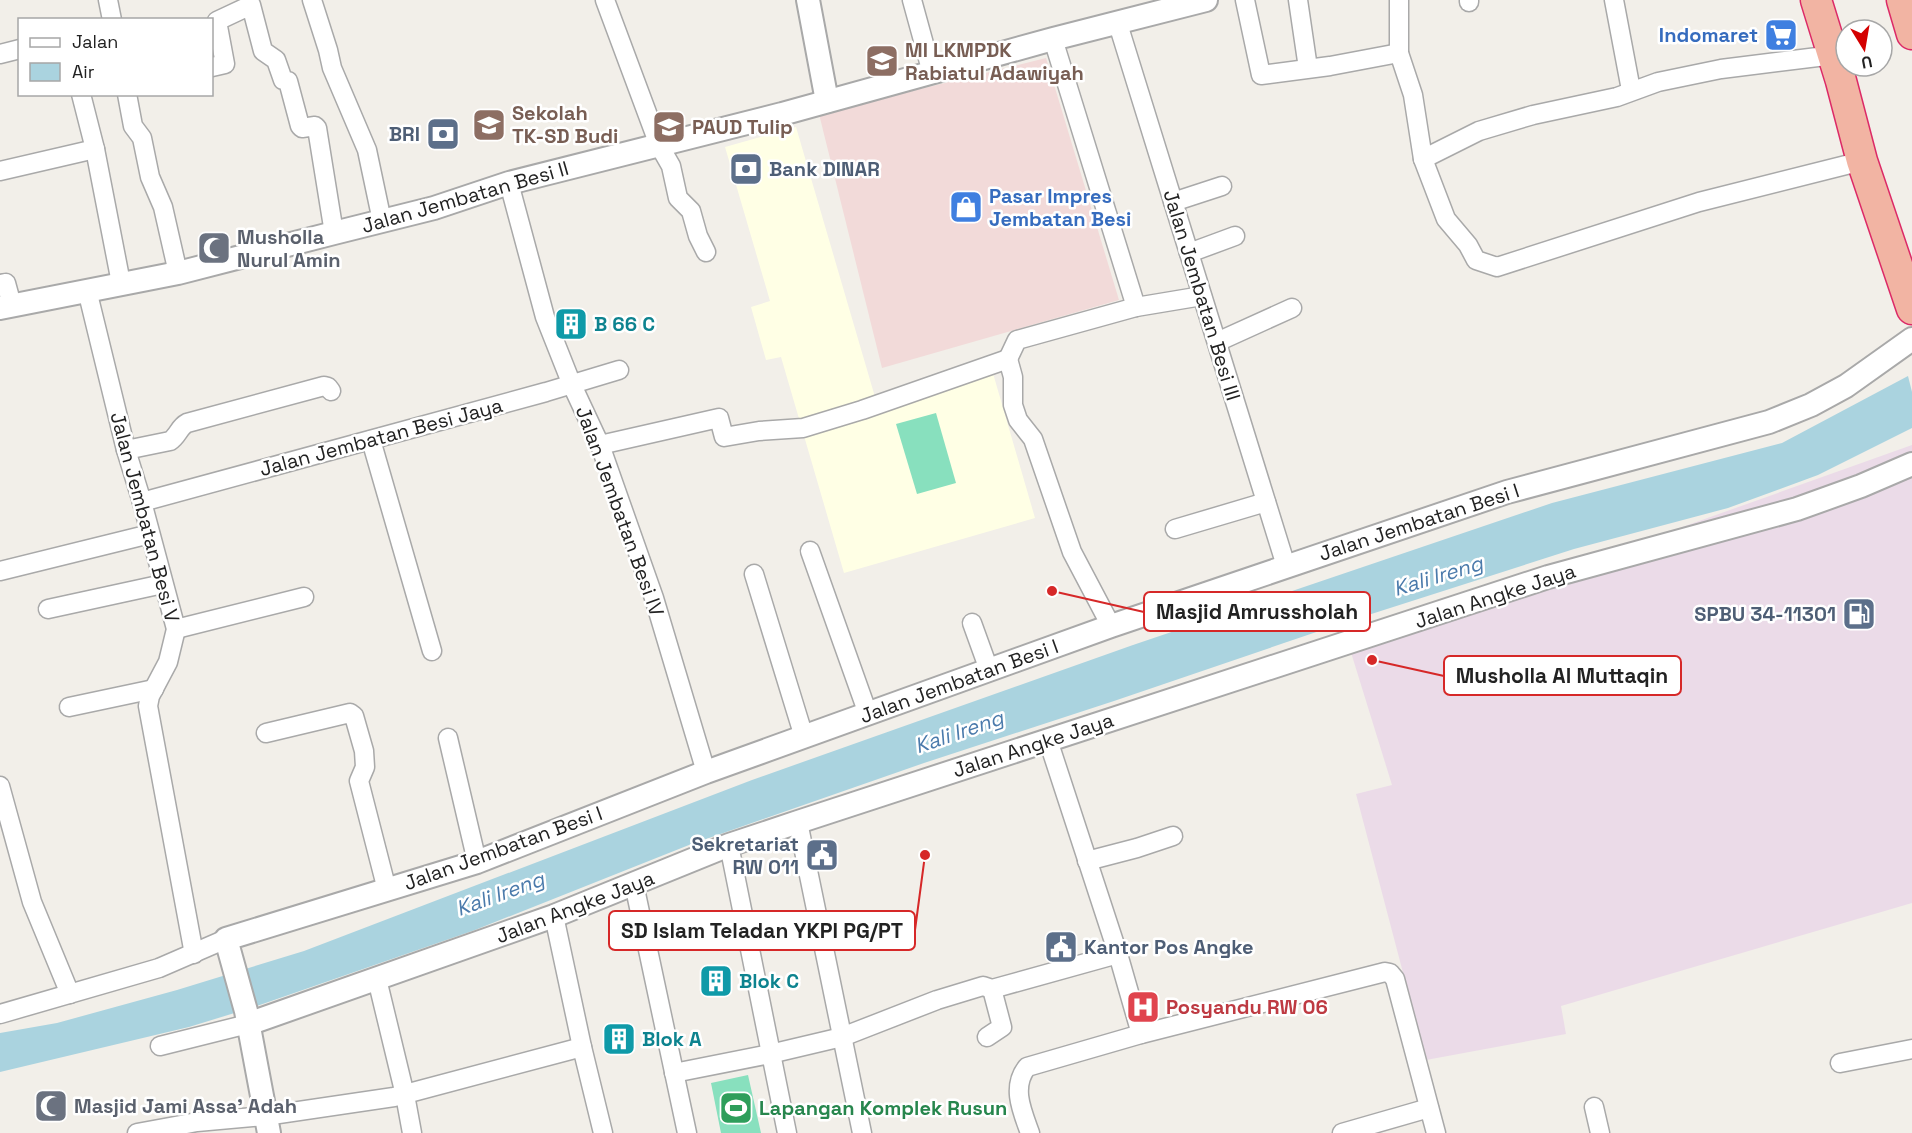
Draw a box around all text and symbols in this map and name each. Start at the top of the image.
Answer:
supermarket icon: Indomaret [1763,17,1799,53]
legend [18,18,213,96]
north arrow [1834,18,1894,78]
place label: Indomaret [1659,22,1758,48]
text: Jalan [72,30,118,53]
place label: MI LKMPDK Rabiatul Adawiyah [905,37,1084,86]
school or university icon: MI LKMPDK Rabiatul Adawiyah [864,43,900,79]
text: U [1859,51,1874,74]
text: Air [72,60,95,83]
place label: Sekolah TK-SD Budi [512,100,618,149]
school or university icon: Sekolah TK-SD Budi [471,107,507,143]
school or university icon: PAUD Tulip [651,109,687,145]
place label: PAUD Tulip [692,114,793,140]
bank icon: BRI [425,116,461,152]
place label: BRI [389,121,420,147]
bank icon: Bank DINAR [728,151,764,187]
street label: Jalan Jembatan Besi II [358,155,572,239]
place label: Bank DINAR [769,156,880,182]
place label: Pasar Impres Jembatan Besi [989,183,1131,232]
street label: Jalan Jembatan Besi III [1158,186,1246,404]
shop icon: Pasar Impres Jembatan Besi [948,189,984,225]
place label: Musholla Nurul Amin [237,224,341,273]
mosque icon: Musholla Nurul Amin [196,230,232,266]
building icon: B 66 C [553,306,589,342]
place label: B 66 C [594,311,655,337]
street label: Jalan Jembatan Besi Jaya [256,392,506,482]
street label: Jalan Jembatan Besi IV [570,402,670,620]
street label: Jalan Jembatan Besi V [104,409,186,625]
street label: Jalan Jembatan Besi I [1315,477,1523,567]
water label: Kali Ireng [1390,549,1487,602]
street label: Jalan Angke Jaya [1411,558,1579,634]
callout: Masjid Amrussholah [1144,592,1370,631]
fuel station icon: SPBU 34-11301 [1841,596,1877,632]
text: Masjid Amrussholah [1156,598,1358,625]
place label: SPBU 34-11301 [1694,601,1836,627]
street label: Jalan Jembatan Besi I [856,633,1062,729]
callout: Musholla Al Muttaqin [1444,656,1681,695]
text: Musholla Al Muttaqin [1456,662,1668,689]
water label: Kali Ireng [911,703,1008,759]
street label: Jalan Angke Jaya [949,707,1117,783]
street label: Jalan Jembatan Besi I [400,800,606,896]
place label: Sekretariat RW 011 [691,831,799,880]
public building icon: Sekretariat RW 011 [804,837,840,873]
water label: Kali Ireng [452,865,549,922]
street label: Jalan Angke Jaya [492,865,658,949]
callout: SD Islam Teladan YKPI PG/PT [609,911,915,950]
text: SD Islam Teladan YKPI PG/PT [621,917,903,944]
public building icon: Kantor Pos Angke [1043,929,1079,965]
place label: Kantor Pos Angke [1084,934,1254,960]
building icon: Blok C [698,963,734,999]
place label: Blok C [739,968,799,994]
hospital icon: Posyandu RW 06 [1125,989,1161,1025]
place label: Posyandu RW 06 [1166,994,1328,1020]
building icon: Blok A [601,1021,637,1057]
place label: Blok A [642,1026,702,1052]
mosque icon: Masjid Jami Assa' Adah [33,1088,69,1124]
sports icon: Lapangan Komplek Rusun [718,1090,754,1126]
place label: Masjid Jami Assa' Adah [74,1093,297,1119]
place label: Lapangan Komplek Rusun [759,1095,1007,1121]

